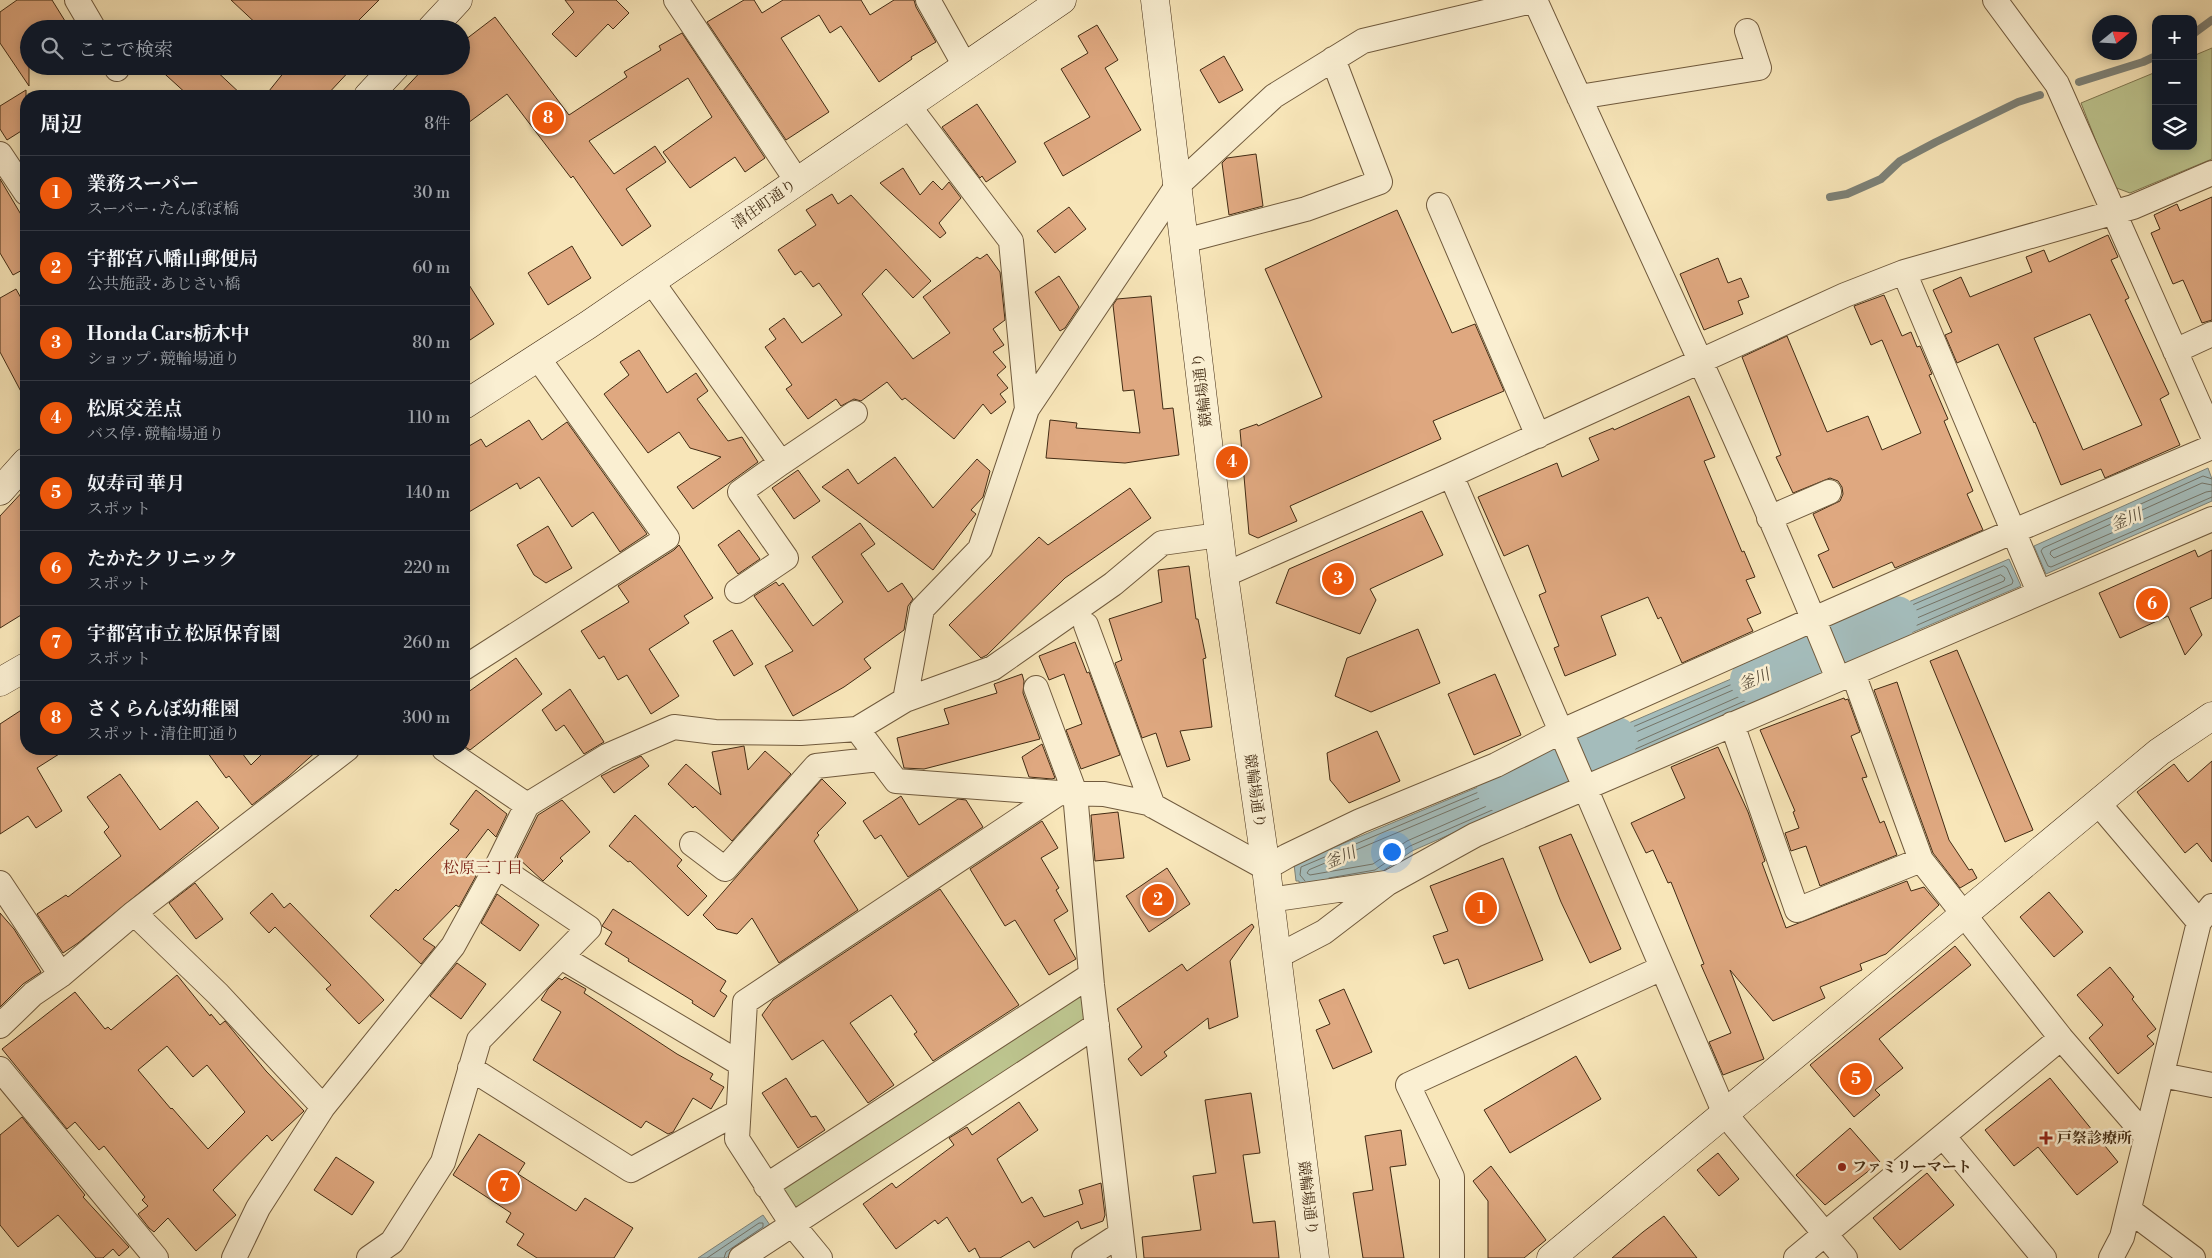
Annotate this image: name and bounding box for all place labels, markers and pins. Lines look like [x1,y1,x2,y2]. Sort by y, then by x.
pin: 8 [532,99,564,137]
pin: 4 [1216,443,1248,481]
pin: 3 [1322,560,1354,598]
pin: 6 [2136,585,2168,623]
pin: 2 [1142,881,1174,919]
pin: 1 [1465,889,1497,927]
pin: 5 [1840,1060,1872,1098]
place label: 戸祭診療所 [2057,1129,2132,1148]
marker: 戸祭診療所 [2039,1131,2053,1145]
place label: ファミリーマート [1852,1158,1972,1177]
marker: ファミリーマート [1836,1161,1848,1173]
pin: 7 [488,1167,520,1205]

